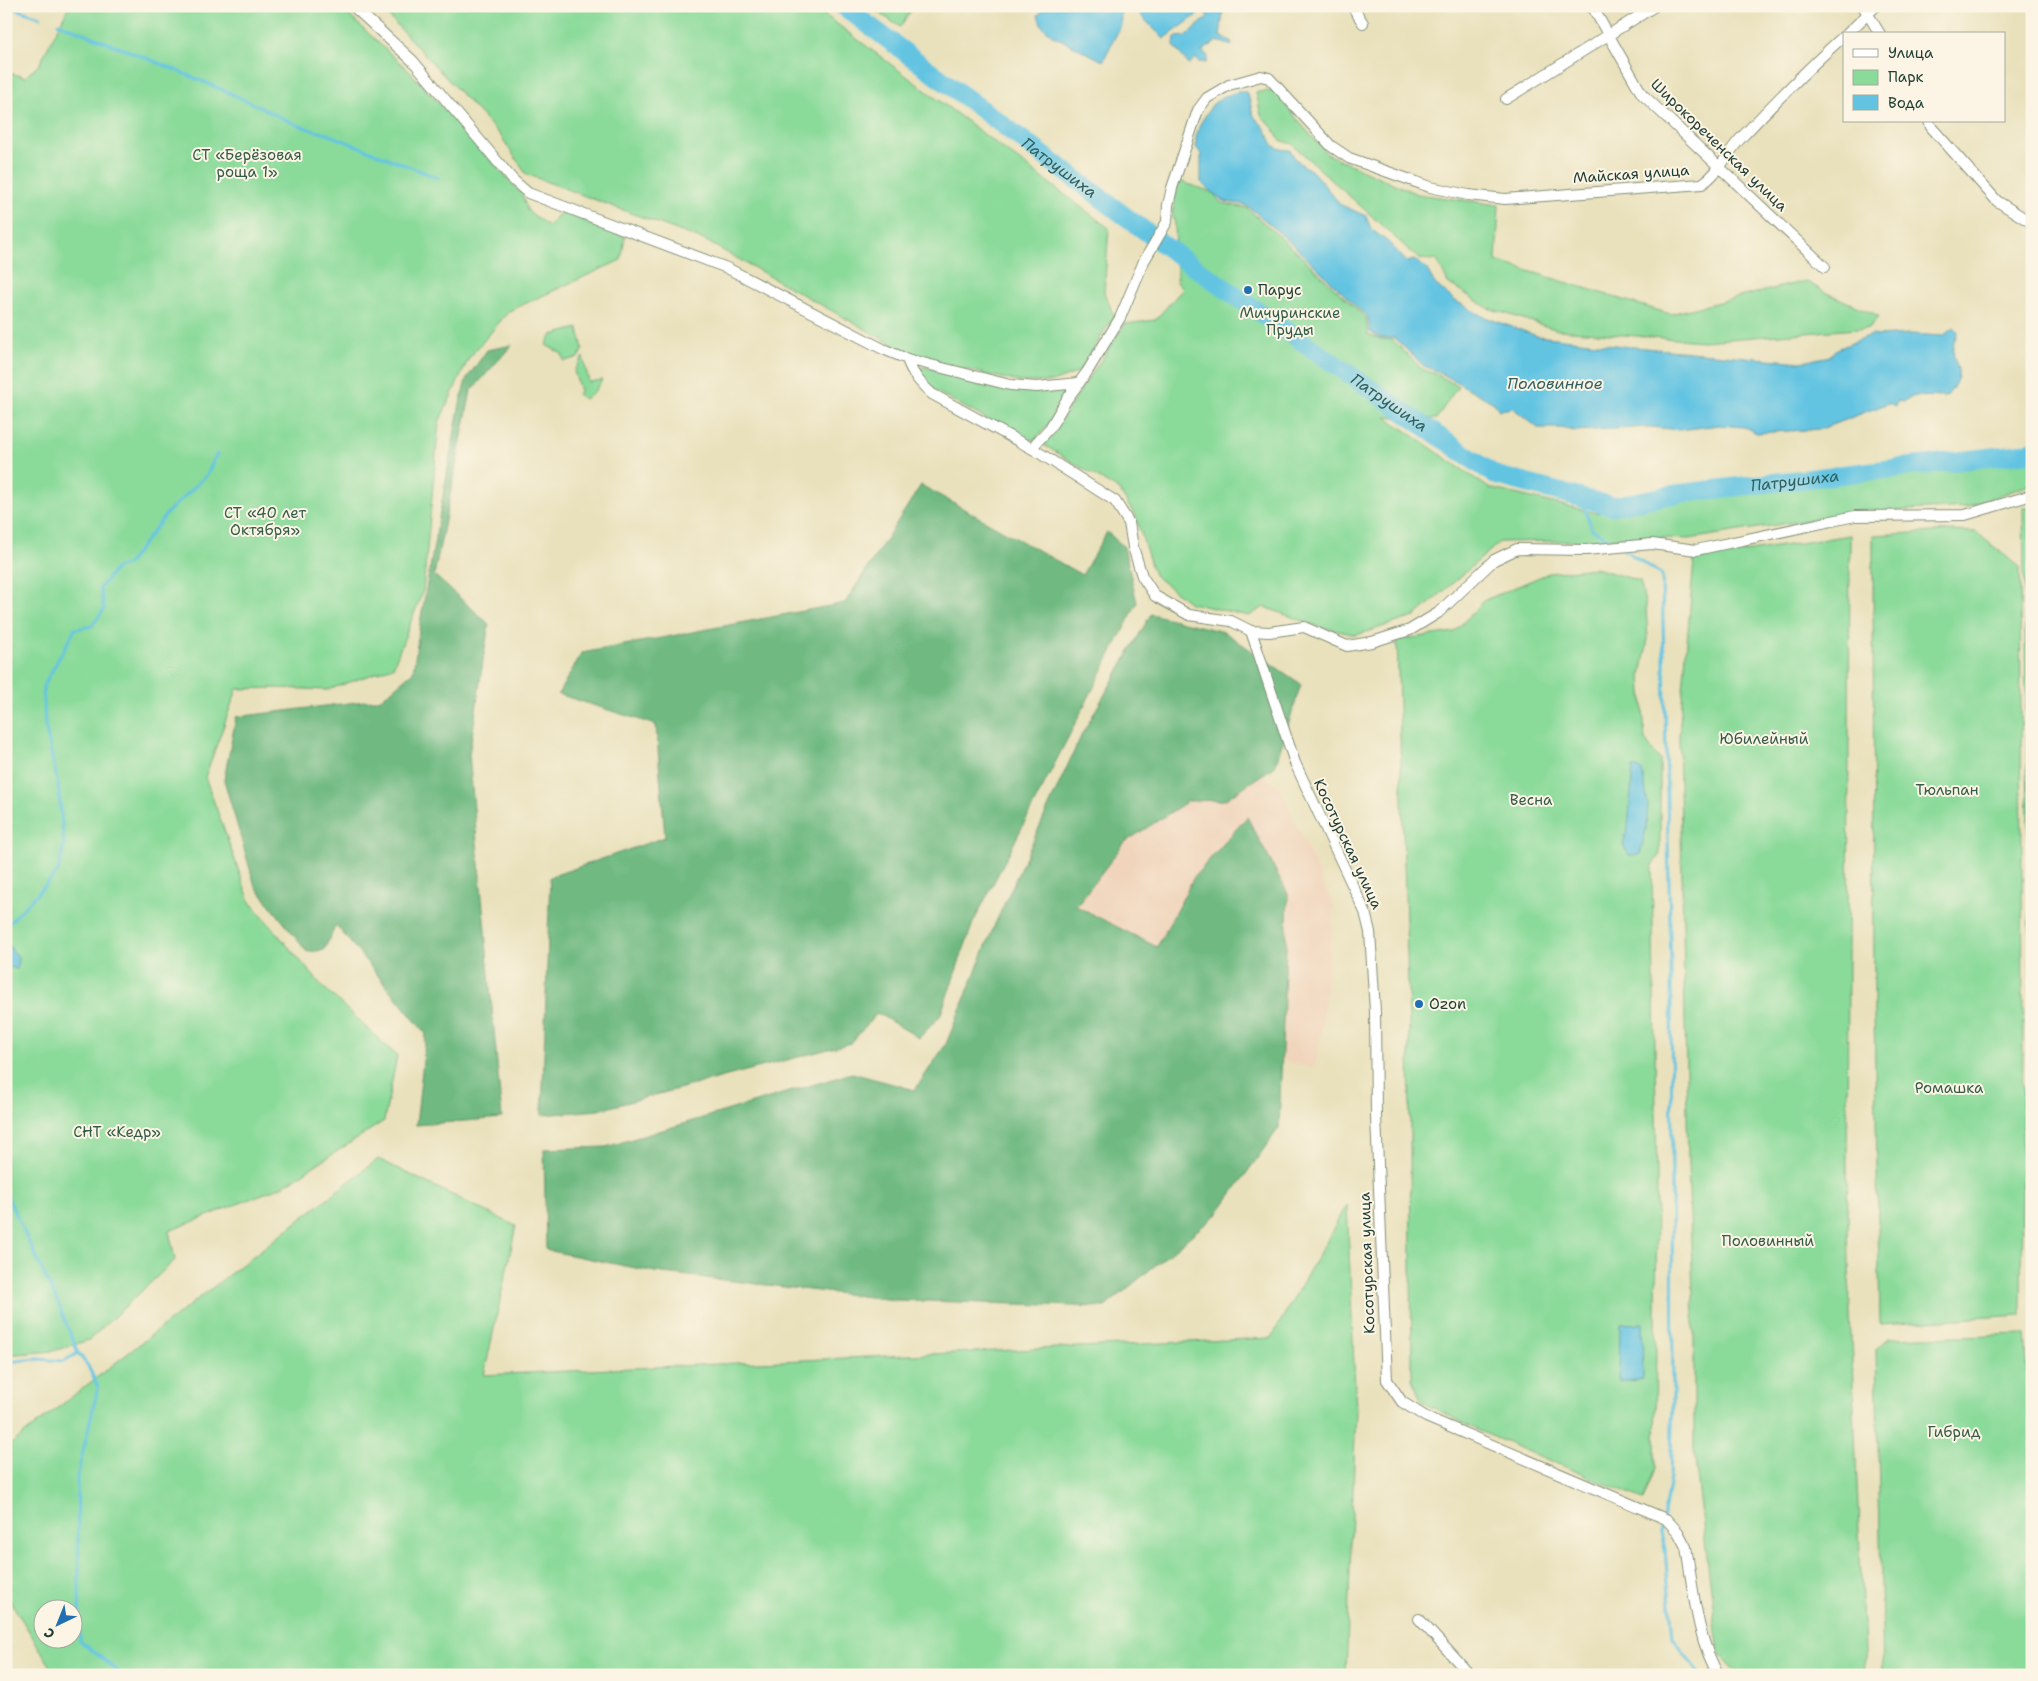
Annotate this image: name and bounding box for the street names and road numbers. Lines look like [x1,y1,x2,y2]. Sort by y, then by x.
street label: Широкореченская улица [1646,74,1792,216]
street label: Майская улица [1572,160,1690,188]
street label: Косотурская улица [1309,776,1387,913]
street label: Косотурская улица [1355,1191,1379,1334]

